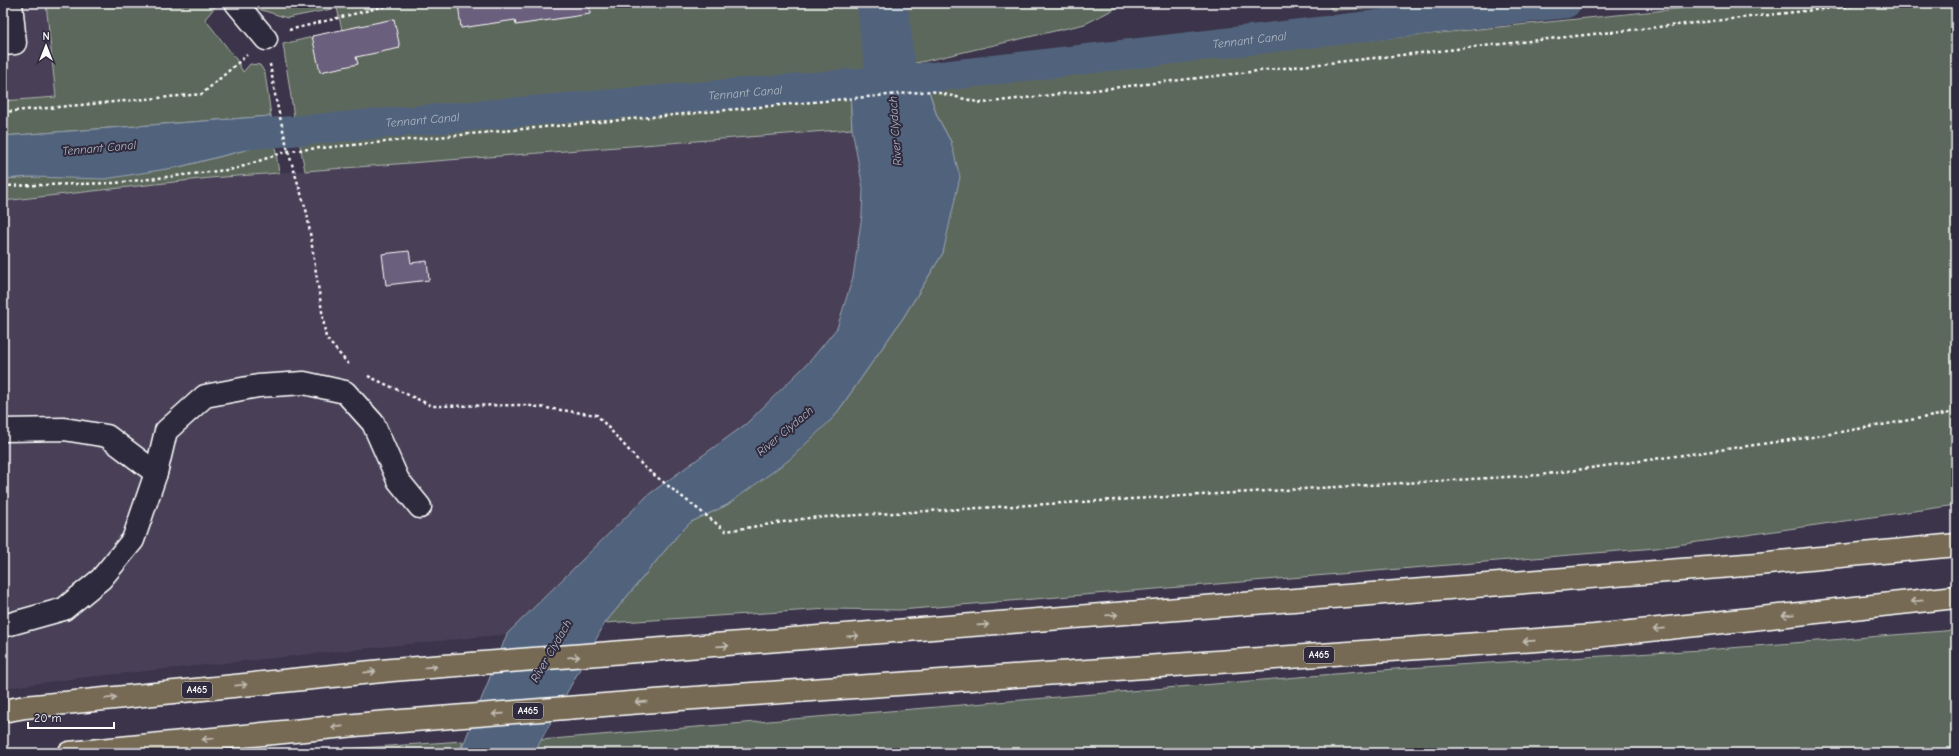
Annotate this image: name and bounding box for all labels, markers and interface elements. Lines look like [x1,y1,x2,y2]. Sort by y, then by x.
north arrow [26,26,66,66]
water label: Tennant Canal [1212,29,1287,51]
text: N [42,30,50,43]
water label: Tennant Canal [708,83,783,103]
water label: River Clydach [886,96,904,166]
water label: Tennant Canal [385,110,460,130]
water label: Tennant Canal [61,138,137,158]
water label: River Clydach [754,403,816,459]
one-way arrow [1911,598,1924,605]
one-way arrow [1105,612,1118,619]
one-way arrow [1782,612,1795,619]
water label: River Clydach [527,617,575,685]
one-way arrow [976,622,989,629]
one-way arrow [1653,626,1666,633]
one-way arrow [846,632,859,639]
one-way arrow [1523,637,1536,644]
one-way arrow [717,642,730,649]
road number: A465 [1304,647,1334,663]
one-way arrow [567,653,580,660]
one-way arrow [424,664,437,671]
one-way arrow [363,669,376,676]
road number: A465 [182,682,212,698]
one-way arrow [234,682,247,689]
one-way arrow [104,695,117,702]
one-way arrow [635,699,648,706]
road number: A465 [513,703,543,719]
scale bar [28,704,114,730]
one-way arrow [492,710,505,717]
text: 20 m [34,711,62,725]
one-way arrow [331,723,344,731]
one-way arrow [202,736,215,743]

